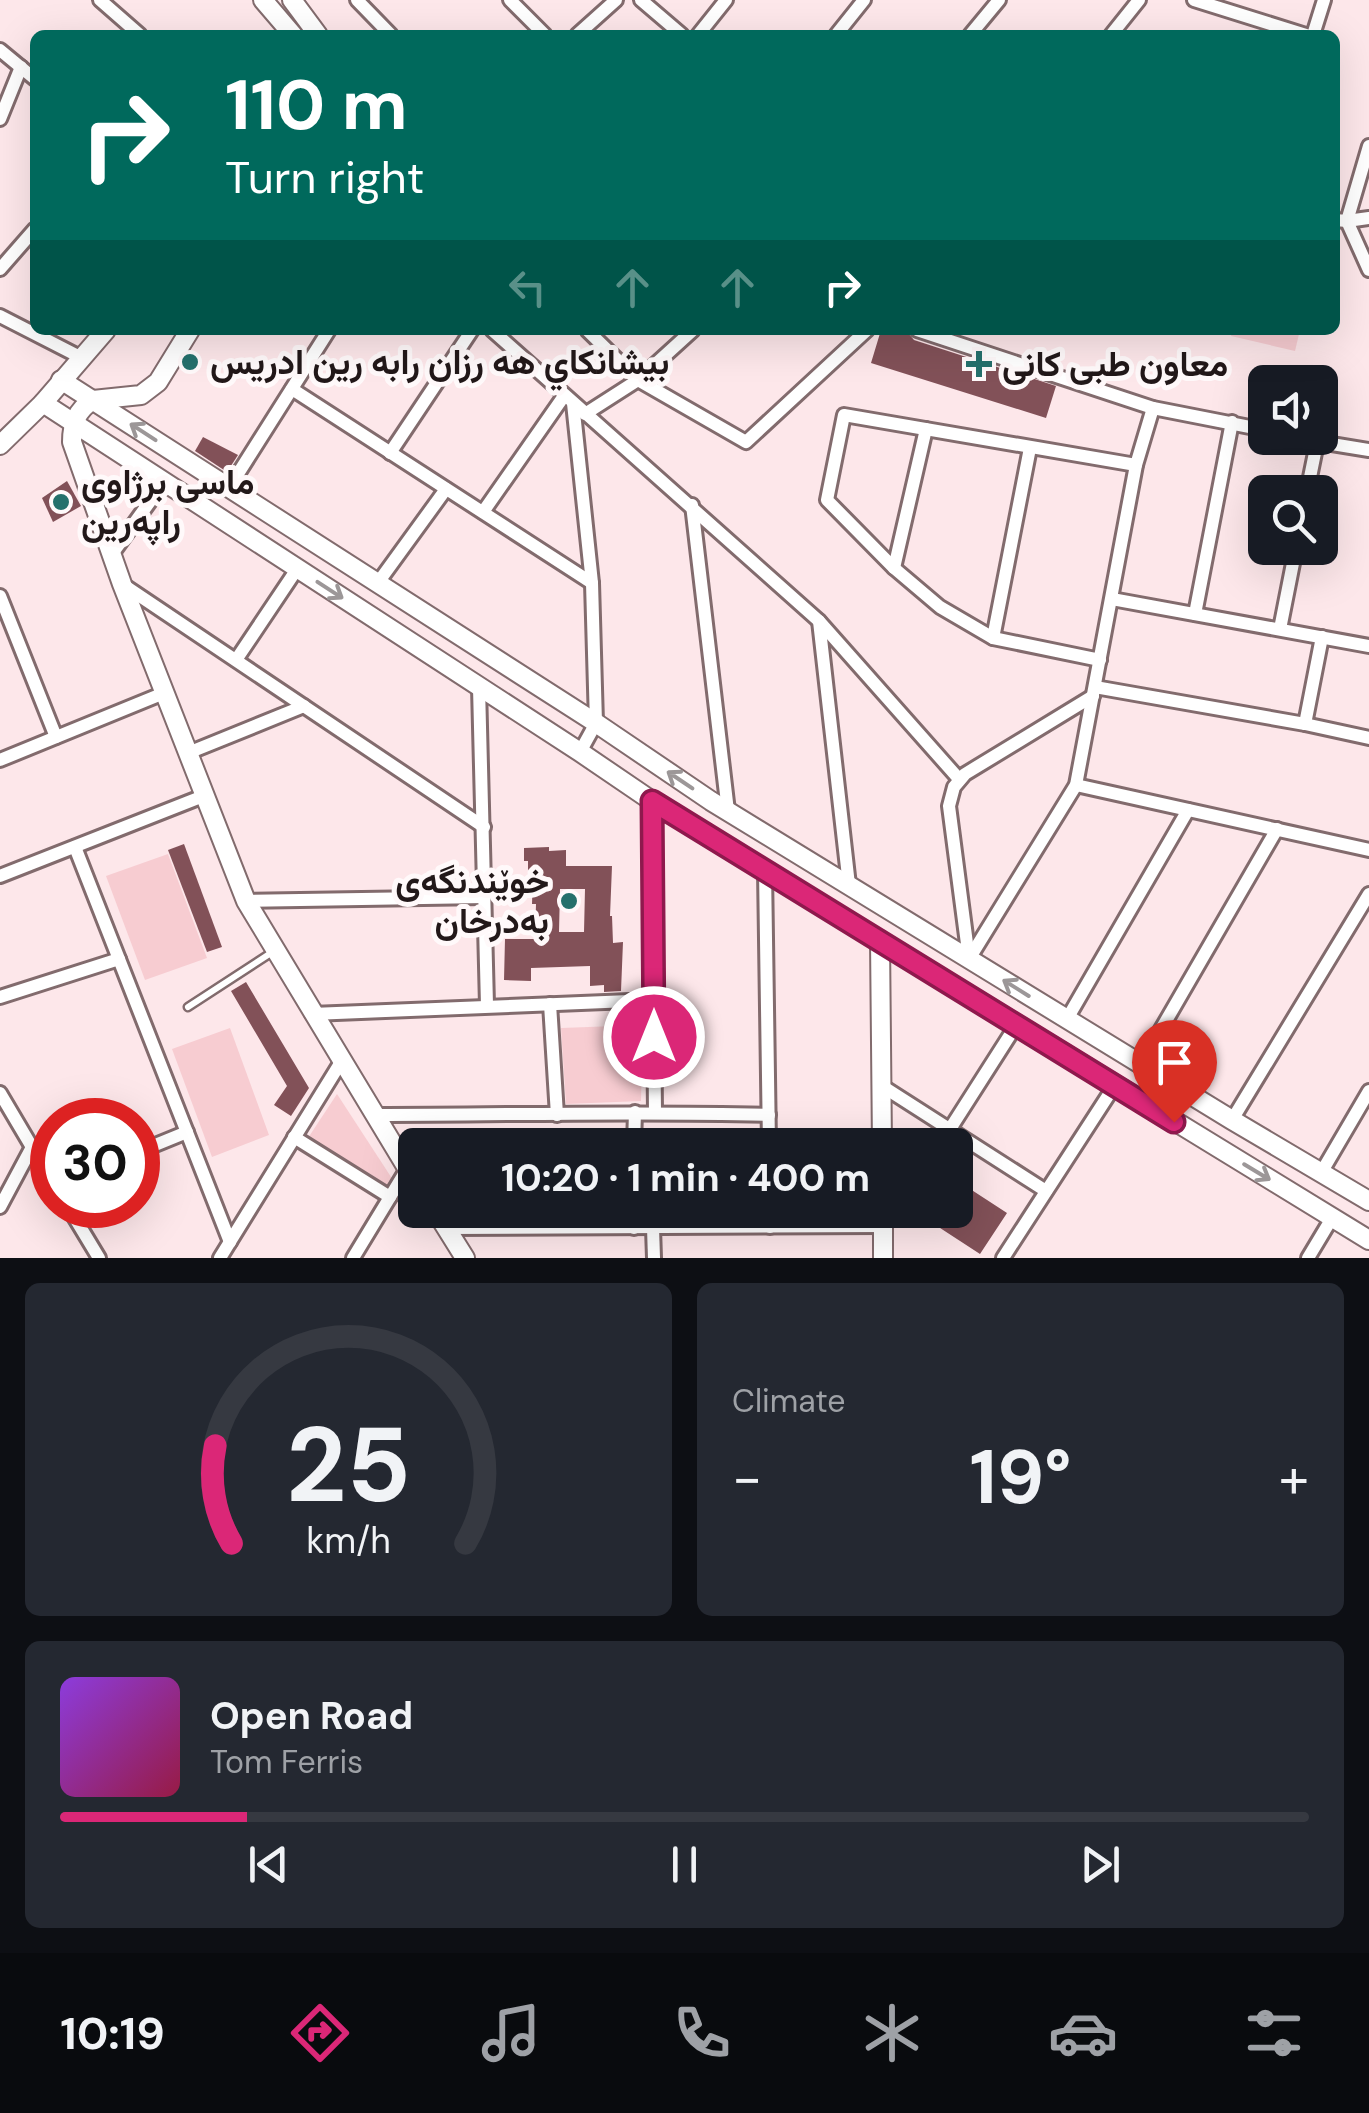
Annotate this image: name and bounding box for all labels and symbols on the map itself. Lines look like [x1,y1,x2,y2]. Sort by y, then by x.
place label: بيشانكاي هه رزان رابه رين ادريس [210,339,669,391]
place label: معاون طبی کانی [1002,341,1228,387]
marker: بيشانكاي هه رزان رابه رين ادريس [179,351,201,373]
marker: معاون طبی کانی [966,351,992,377]
one-way arrow [129,422,158,443]
place label: ماسی برژاوی راپەرین [81,459,255,546]
marker: ماسی برژاوی راپەرین [50,491,72,513]
one-way arrow [315,580,344,601]
one-way arrow [667,770,695,791]
place label: خوێندنگەی بەدرخان [395,858,549,944]
marker: خوێندنگەی بەدرخان [558,890,580,912]
one-way arrow [1002,978,1031,998]
position arrow [602,985,706,1089]
pin [1132,1020,1217,1123]
speed limit sign: 30 [30,1098,160,1228]
one-way arrow [1243,1162,1271,1183]

